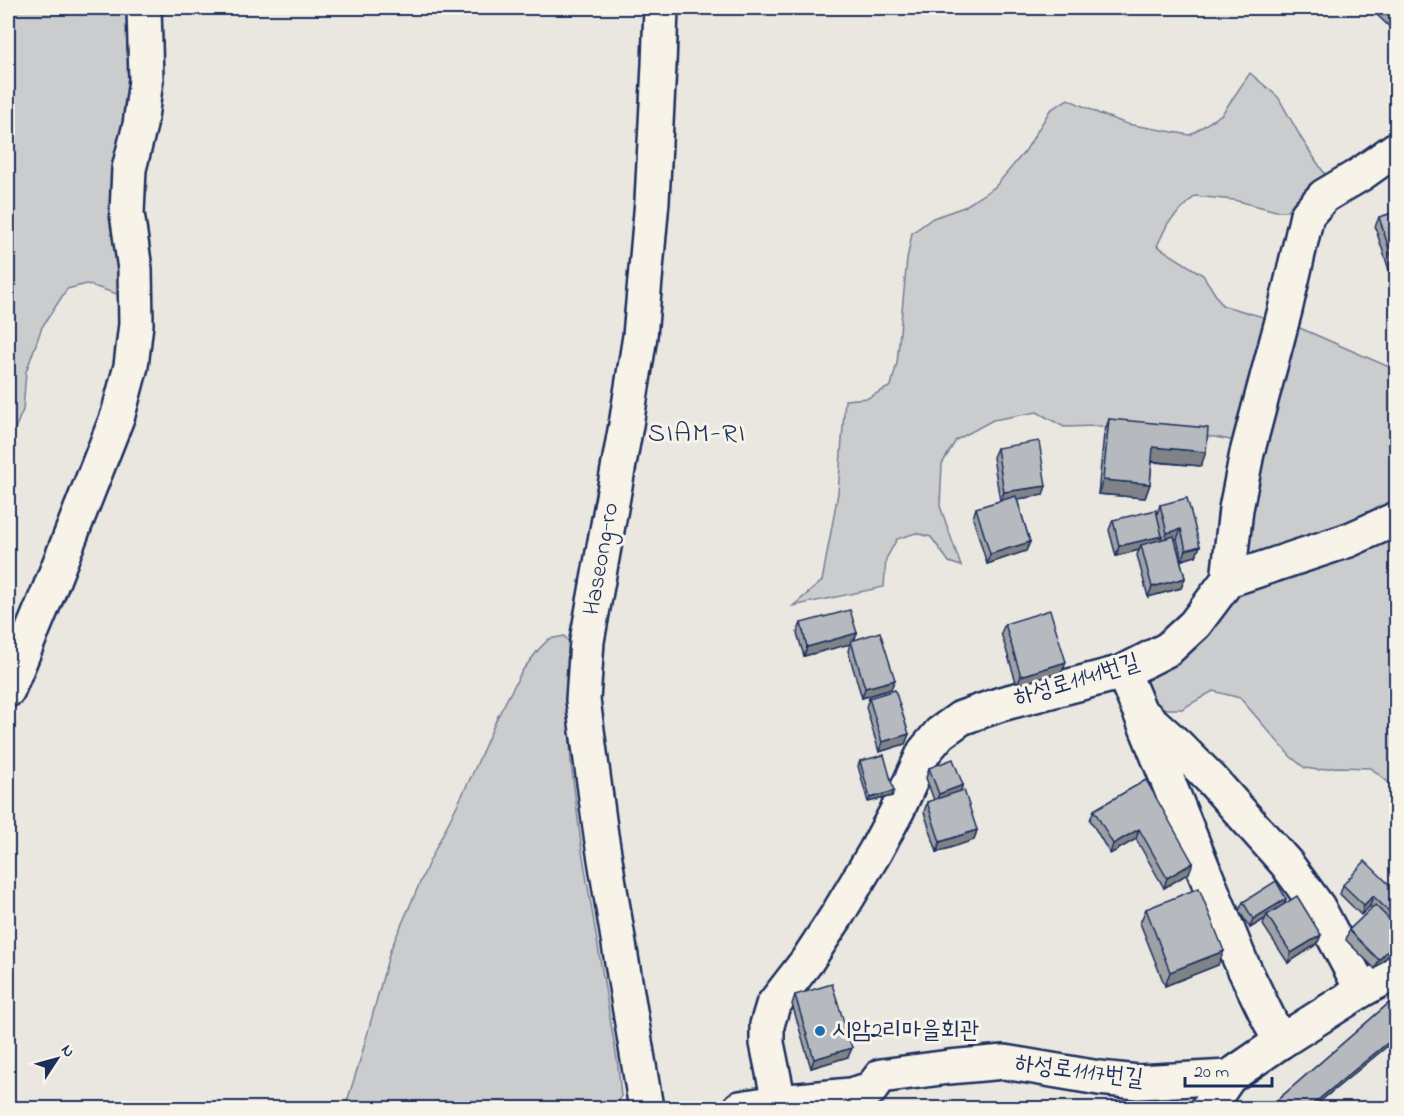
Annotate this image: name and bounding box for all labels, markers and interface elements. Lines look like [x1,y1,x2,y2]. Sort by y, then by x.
district label: SIAM-RI [648,415,746,454]
street label: Haseong-ro [575,500,629,618]
street label: 하성로1141번길 [1010,645,1144,717]
place label: 시암2리마을회관 [832,1014,979,1049]
marker: 시암2리마을회관 [813,1024,827,1038]
north arrow [27,1029,87,1089]
text: N [55,1040,81,1063]
street label: 하성로1117번길 [1013,1047,1145,1097]
scale bar [1185,1050,1272,1088]
text: 20 m [1194,1060,1229,1086]

